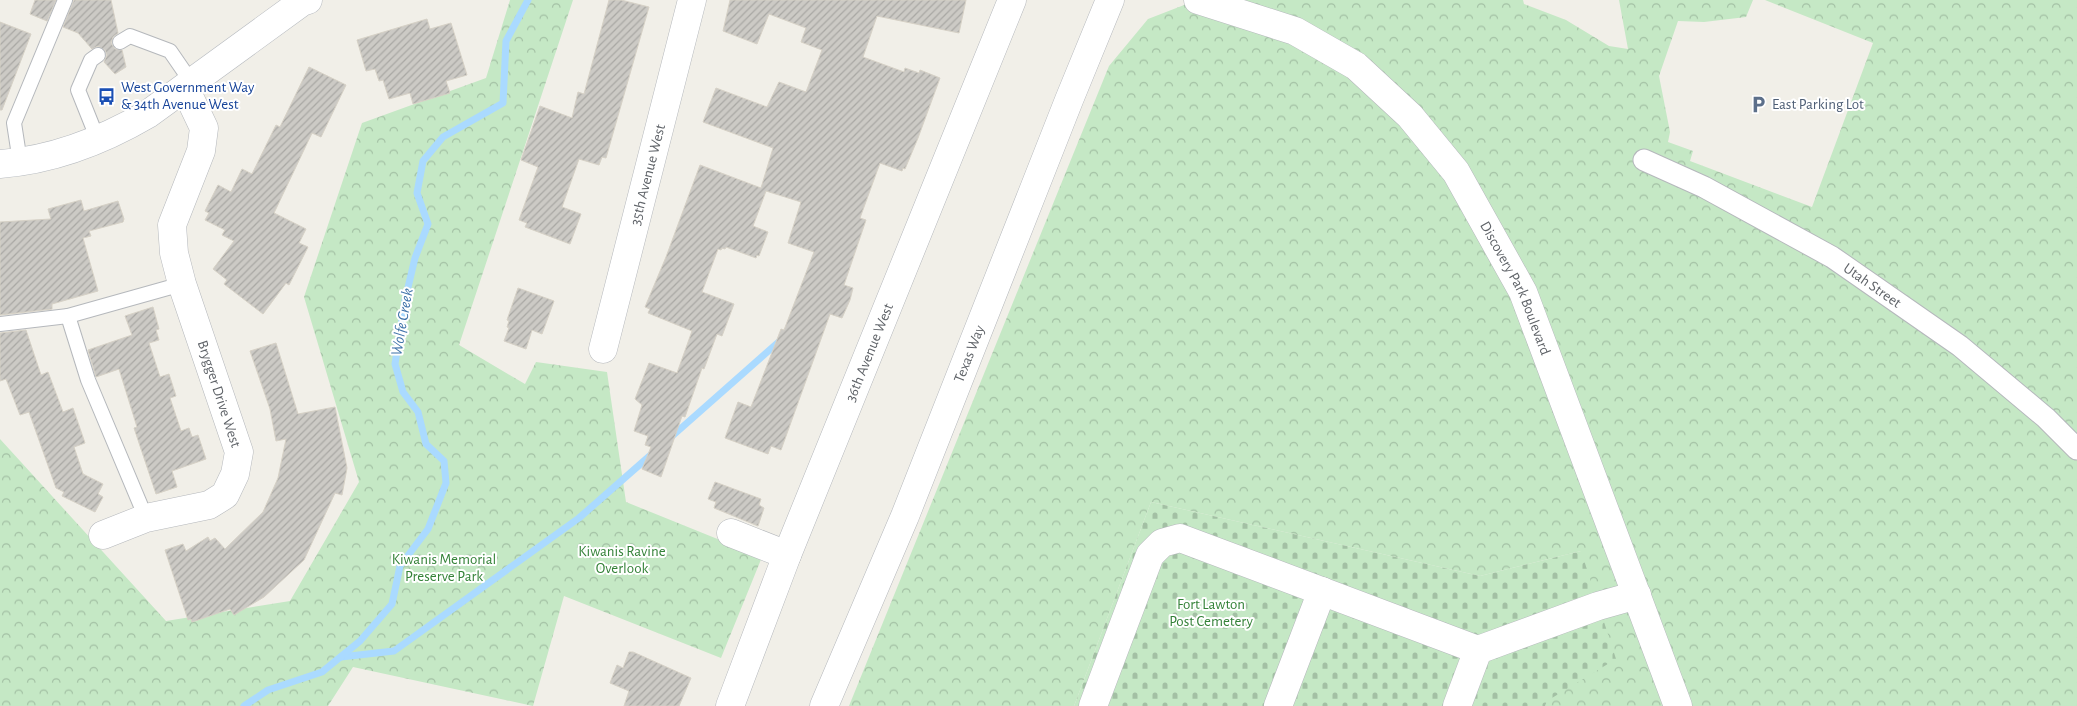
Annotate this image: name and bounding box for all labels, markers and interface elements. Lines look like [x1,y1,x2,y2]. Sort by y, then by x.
place label: West Government Way & 34th Avenue West [121,80,255,112]
bus stop icon: West Government Way & 34th Avenue West [97,86,117,106]
parking icon: East Parking Lot [1748,94,1768,114]
place label: East Parking Lot [1772,97,1864,112]
street label: 35th Avenue West [627,122,668,227]
street label: Discovery Park Boulevard [1478,219,1553,357]
street label: Utah Street [1841,260,1904,310]
water label: Wolfe Creek [388,287,416,357]
street label: 36th Avenue West [843,301,896,404]
street label: Texas Way [951,322,987,384]
street label: Brygger Drive West [195,339,243,450]
park label: Kiwanis Ravine Overlook [578,544,666,576]
park label: Kiwanis Memorial Preserve Park [392,552,496,584]
park label: Fort Lawton Post Cemetery [1169,597,1253,629]

